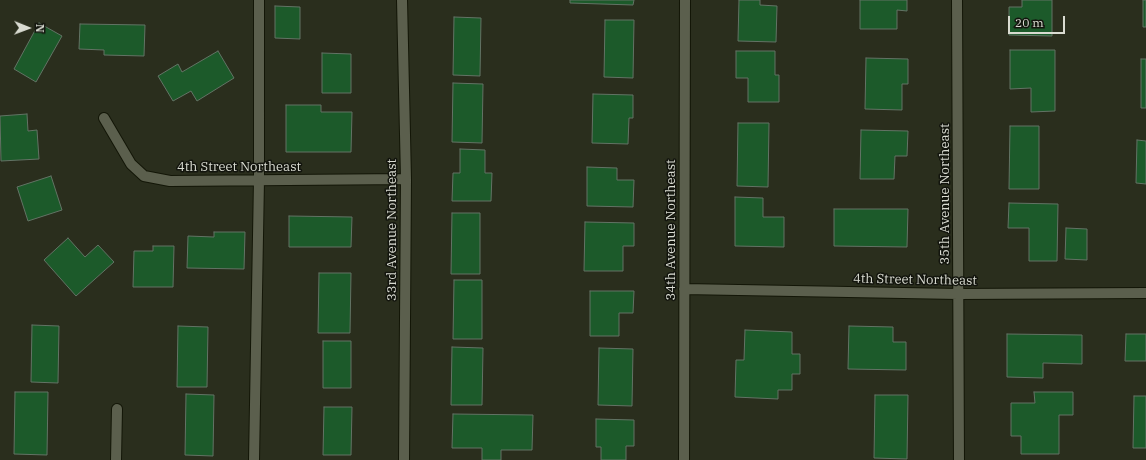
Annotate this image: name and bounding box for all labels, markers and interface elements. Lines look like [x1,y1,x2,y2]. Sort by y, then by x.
north arrow [8,8,48,48]
scale bar [1010,8,1067,34]
text: 20 m [1015,15,1044,30]
text: N [33,24,47,33]
street label: 35th Avenue Northeast [937,123,953,265]
street label: 4th Street Northeast [177,159,301,175]
street label: 33rd Avenue Northeast [384,159,400,301]
street label: 34th Avenue Northeast [663,159,679,301]
street label: 4th Street Northeast [853,271,977,289]

